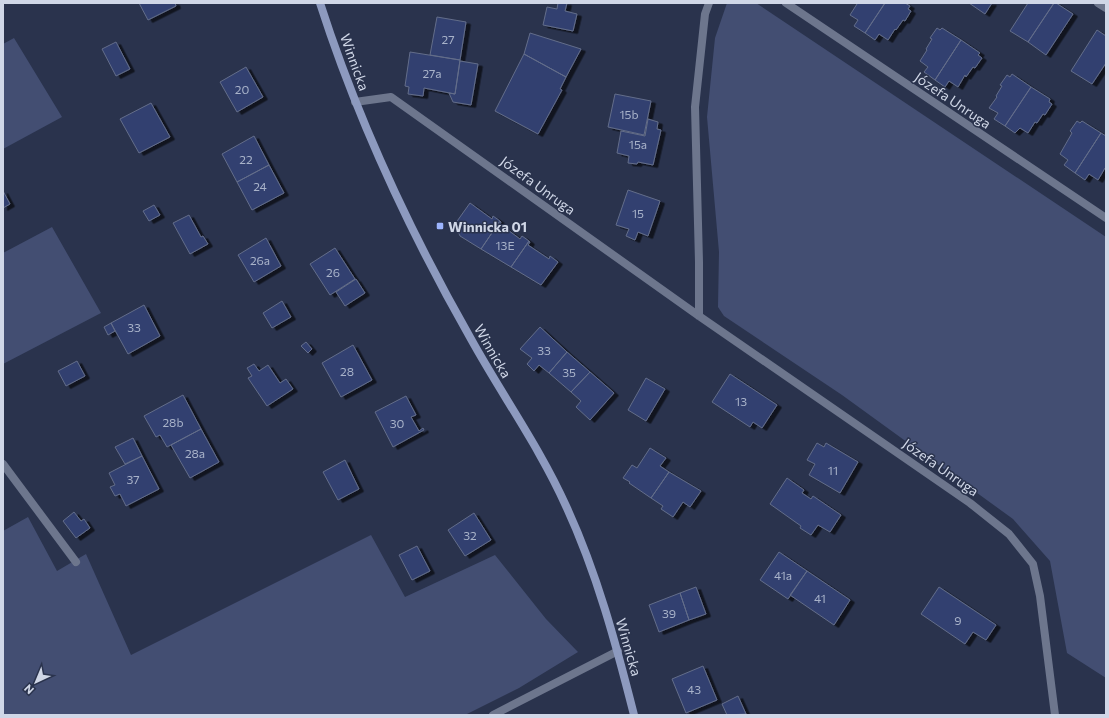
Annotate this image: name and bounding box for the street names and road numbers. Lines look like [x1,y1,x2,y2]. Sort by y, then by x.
street label: Winnicka [337,31,373,93]
street label: Józefa Unruga [912,68,994,132]
street label: Józefa Unruga [497,152,579,218]
street label: Winnicka [471,321,515,381]
street label: Józefa Unruga [900,435,982,499]
street label: Winnicka [613,616,645,678]

